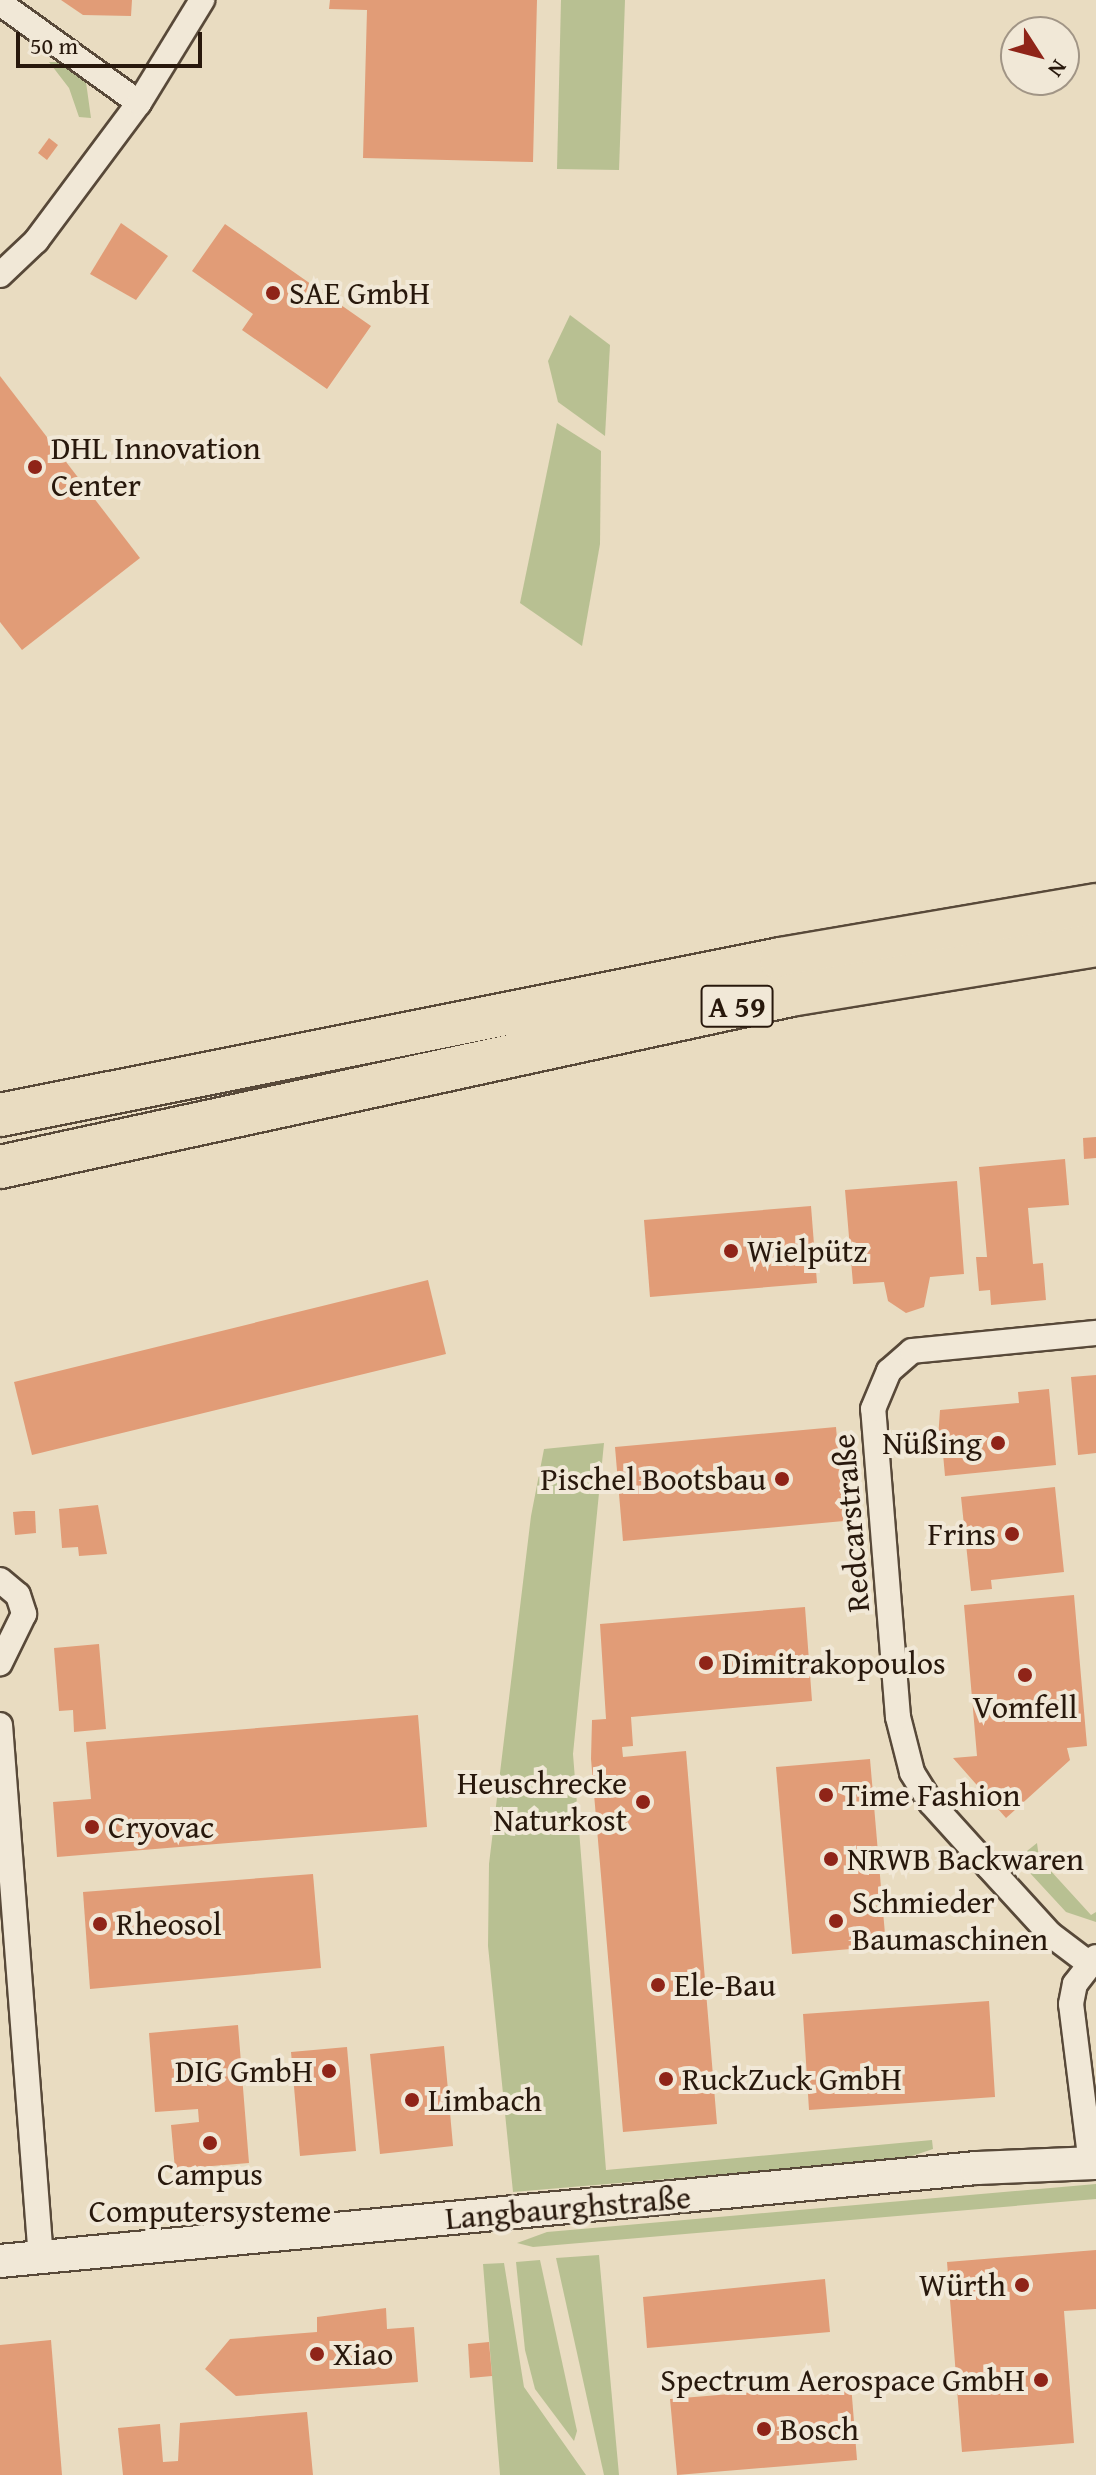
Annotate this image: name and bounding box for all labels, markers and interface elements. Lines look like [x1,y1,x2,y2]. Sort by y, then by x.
scale bar [20,16,206,66]
north arrow [1000,16,1080,96]
text: 50 m [30,28,78,63]
text: N [1041,54,1075,84]
place label: SAE GmbH [289,274,430,312]
marker: SAE GmbH [264,284,282,302]
place label: DHL Innovation Center [51,430,261,505]
marker: DHL Innovation Center [26,458,44,476]
road number: A 59 [699,980,775,1032]
place label: Wielpütz [747,1232,867,1270]
marker: Wielpütz [722,1242,740,1260]
place label: Nüßing [882,1424,982,1462]
street label: Redcarstraße [824,1432,878,1614]
marker: Nüßing [989,1434,1007,1452]
place label: Pischel Bootsbau [541,1460,766,1498]
marker: Pischel Bootsbau [773,1470,791,1488]
place label: Frins [928,1515,996,1553]
marker: Frins [1003,1525,1021,1543]
place label: Dimitrakopoulos [722,1644,946,1682]
marker: Dimitrakopoulos [697,1654,715,1672]
marker: Vomfell [1016,1666,1034,1684]
place label: Vomfell [973,1688,1077,1726]
place label: Heuschrecke Naturkost [457,1765,627,1840]
place label: Time Fashion [842,1776,1021,1814]
marker: Time Fashion [817,1786,835,1804]
marker: Heuschrecke Naturkost [634,1793,652,1811]
place label: Cryovac [108,1808,214,1846]
marker: Cryovac [83,1818,101,1836]
place label: NRWB Backwaren [847,1840,1084,1878]
marker: NRWB Backwaren [822,1850,840,1868]
place label: Schmieder Baumaschinen [852,1884,1048,1959]
place label: Rheosol [116,1905,222,1943]
marker: Schmieder Baumaschinen [827,1912,845,1930]
marker: Rheosol [91,1915,109,1933]
place label: Ele-Bau [674,1966,776,2004]
marker: Ele-Bau [649,1976,667,1994]
place label: DIG GmbH [175,2052,313,2090]
place label: RuckZuck GmbH [682,2060,902,2098]
marker: DIG GmbH [320,2062,338,2080]
marker: RuckZuck GmbH [657,2070,675,2088]
place label: Limbach [428,2081,542,2119]
marker: Limbach [403,2091,421,2109]
marker: Campus Computersysteme [201,2134,219,2152]
place label: Campus Computersysteme [89,2156,331,2231]
street label: Langbaurghstraße [444,2178,692,2238]
place label: Würth [919,2266,1006,2304]
marker: Würth [1013,2276,1031,2294]
place label: Xiao [333,2335,393,2373]
marker: Xiao [308,2345,326,2363]
place label: Spectrum Aerospace GmbH [660,2361,1025,2399]
marker: Spectrum Aerospace GmbH [1032,2371,1050,2389]
place label: Bosch [780,2410,859,2448]
marker: Bosch [755,2420,773,2438]

